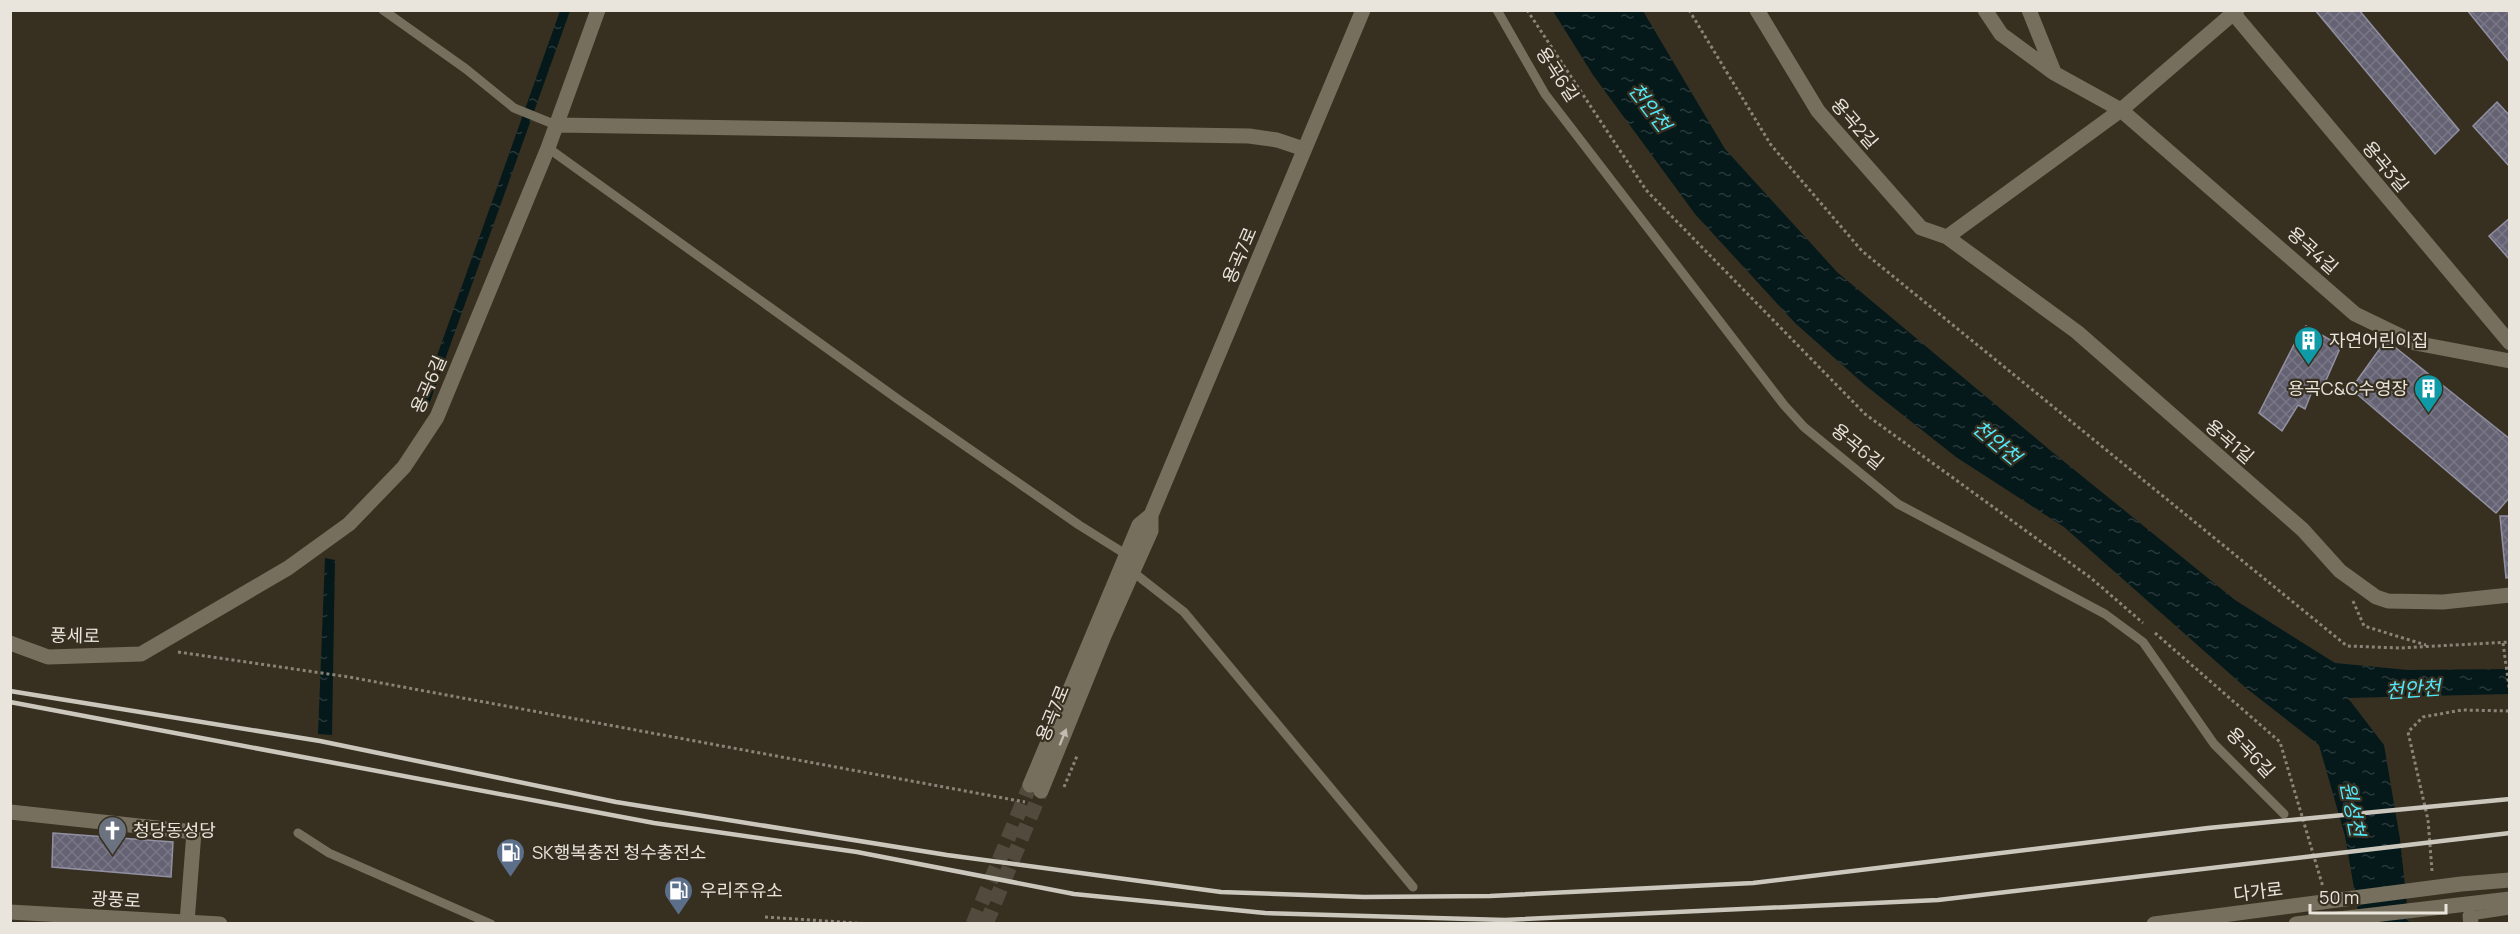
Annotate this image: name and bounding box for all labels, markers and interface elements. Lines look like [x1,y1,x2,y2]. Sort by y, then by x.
street label: 용곡6길 [1531,42,1585,106]
water label: 천안천 [1623,77,1679,139]
street label: 용곡2길 [1826,93,1884,153]
street label: 용곡3길 [2358,135,2414,197]
street label: 용곡4길 [2283,221,2343,279]
street label: 용곡7로 [1216,223,1262,287]
building icon: 자연어린이집 [2292,324,2324,366]
place label: 자연어린이집 [2329,328,2428,352]
street label: 용곡6길 [405,351,451,417]
building icon: 용곡C&C수영장 [2413,372,2445,414]
place label: 용곡C&C수영장 [2288,376,2408,400]
street label: 용곡1길 [2201,413,2259,469]
water label: 천안천 [1967,414,2029,472]
street label: 용곡6길 [1827,418,1889,474]
street label: 풍세로 [50,623,100,647]
water label: 천안천 [2385,673,2444,704]
street label: 용곡7로 [1030,681,1074,745]
street label: 용곡6길 [2221,722,2281,782]
one-way arrow [1059,728,1068,746]
water label: 원성천 [2334,779,2372,841]
church icon: 청당동성당 [96,814,128,856]
place label: 청당동성당 [133,818,216,842]
fuel station icon: SK행복충전 청수충전소 [495,836,527,878]
place label: SK행복충전 청수충전소 [532,840,706,864]
fuel station icon: 우리주유소 [663,874,695,916]
street label: 다가로 [2232,876,2284,906]
scale bar [2310,877,2446,915]
place label: 우리주유소 [700,878,783,902]
text: 50 m [2319,885,2359,909]
street label: 광풍로 [91,886,141,912]

